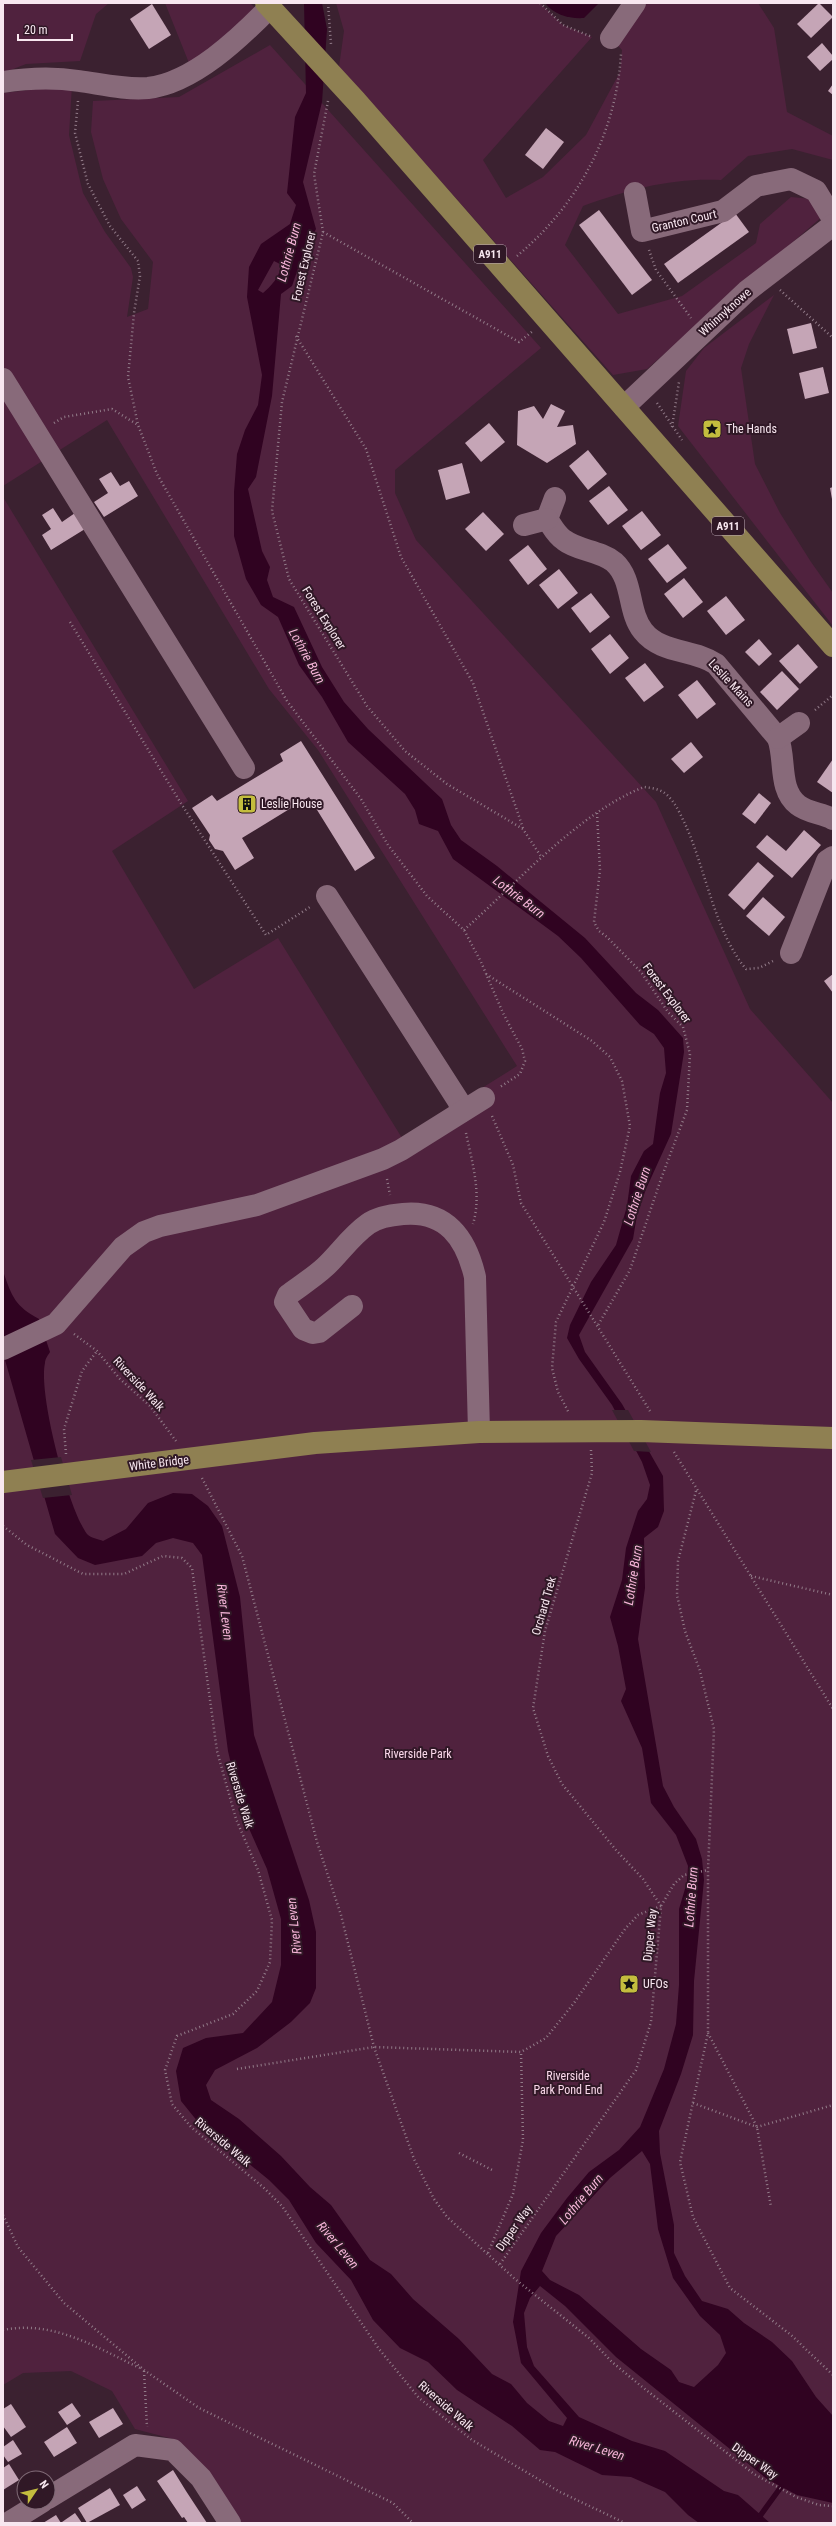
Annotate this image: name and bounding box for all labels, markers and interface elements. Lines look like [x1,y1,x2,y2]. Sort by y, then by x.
scale bar [18,16,72,42]
text: 20 m [24,23,48,37]
street label: Granton Court [650,207,718,235]
water label: Lothrie Burn [274,221,304,283]
street label: Forest Explorer [289,229,319,302]
road number: A911 [474,245,506,263]
street label: Whinnyknowe [696,285,754,339]
place icon: The Hands [701,418,723,440]
place label: The Hands [726,422,777,436]
road number: A911 [712,517,744,535]
street label: Forest Explorer [299,584,349,652]
water label: Lothrie Burn [286,626,328,686]
street label: Leslie Mains [706,656,756,710]
building icon: Leslie House [236,793,258,815]
place label: Leslie House [261,797,322,811]
water label: Lothrie Burn [490,873,548,921]
street label: Forest Explorer [640,960,694,1026]
water label: Lothrie Burn [620,1165,654,1227]
street label: Riverside Walk [110,1354,168,1414]
street label: White Bridge [128,1452,190,1474]
water label: Lothrie Burn [621,1544,645,1606]
street label: Orchard Trek [529,1575,559,1637]
water label: River Leven [214,1583,236,1641]
park label: Riverside Park [384,1747,452,1761]
street label: Riverside Walk [223,1760,257,1831]
water label: Lothrie Burn [681,1866,701,1928]
water label: River Leven [284,1897,304,1955]
street label: Dipper Way [640,1908,660,1962]
place icon: UFOs [618,1973,640,1995]
place label: UFOs [643,1977,668,1991]
park label: Riverside Park Pond End [534,2069,603,2097]
street label: Riverside Walk [192,2114,254,2170]
water label: Lothrie Burn [556,2171,606,2227]
street label: Dipper Way [493,2202,535,2254]
water label: River Leven [314,2218,362,2272]
street label: Riverside Walk [415,2378,477,2434]
water label: River Leven [568,2433,626,2463]
street label: Dipper Way [729,2440,781,2482]
north arrow [16,2470,56,2510]
text: N [37,2478,51,2491]

